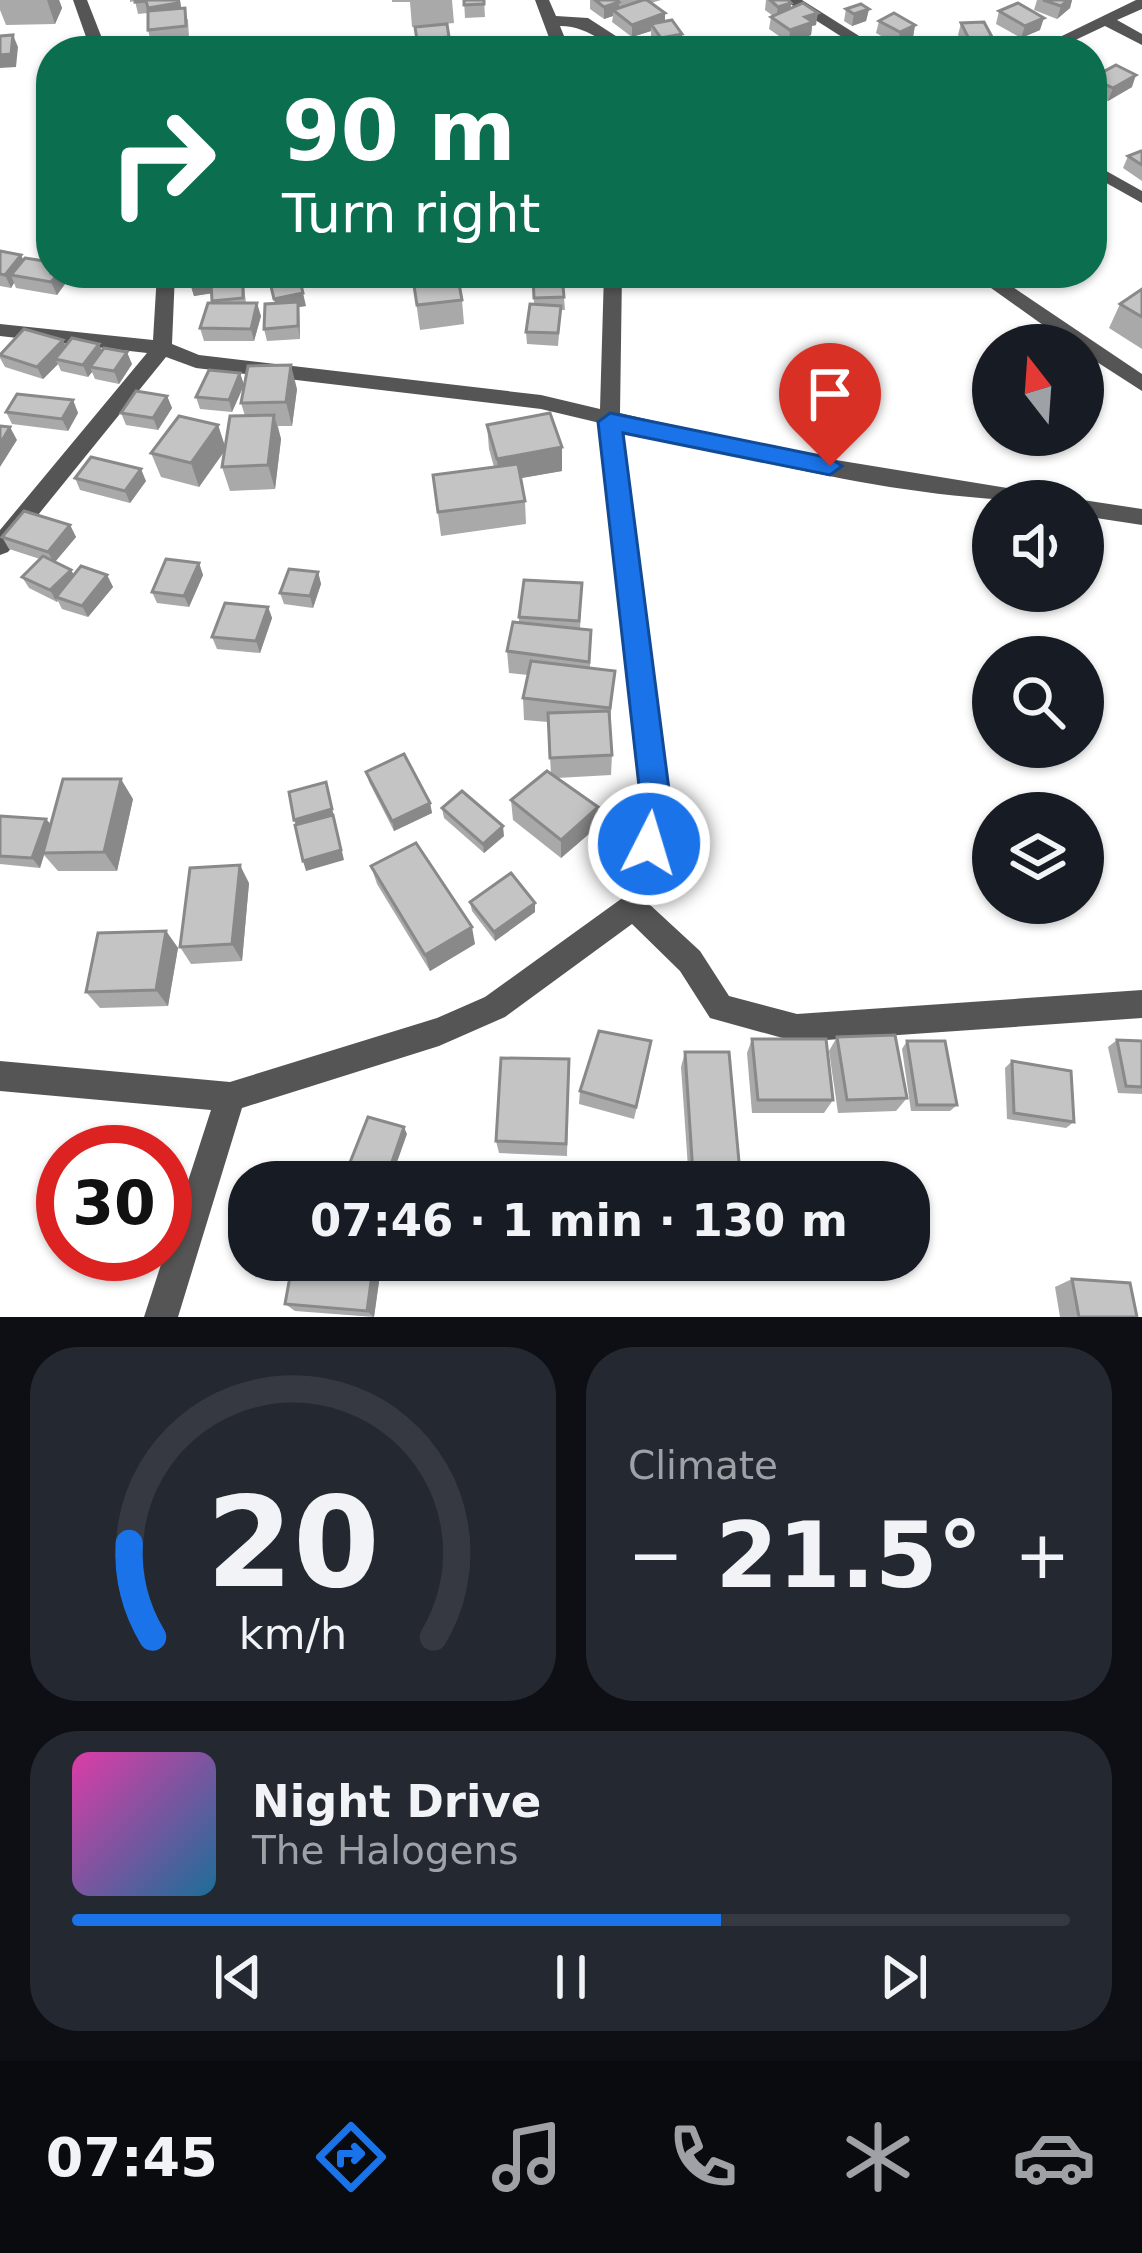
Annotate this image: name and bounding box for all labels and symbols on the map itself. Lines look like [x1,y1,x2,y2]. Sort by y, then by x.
north arrow [972,324,1104,456]
pin [779,343,881,466]
position arrow [586,781,712,907]
speed limit sign: 30 [36,1125,192,1281]

